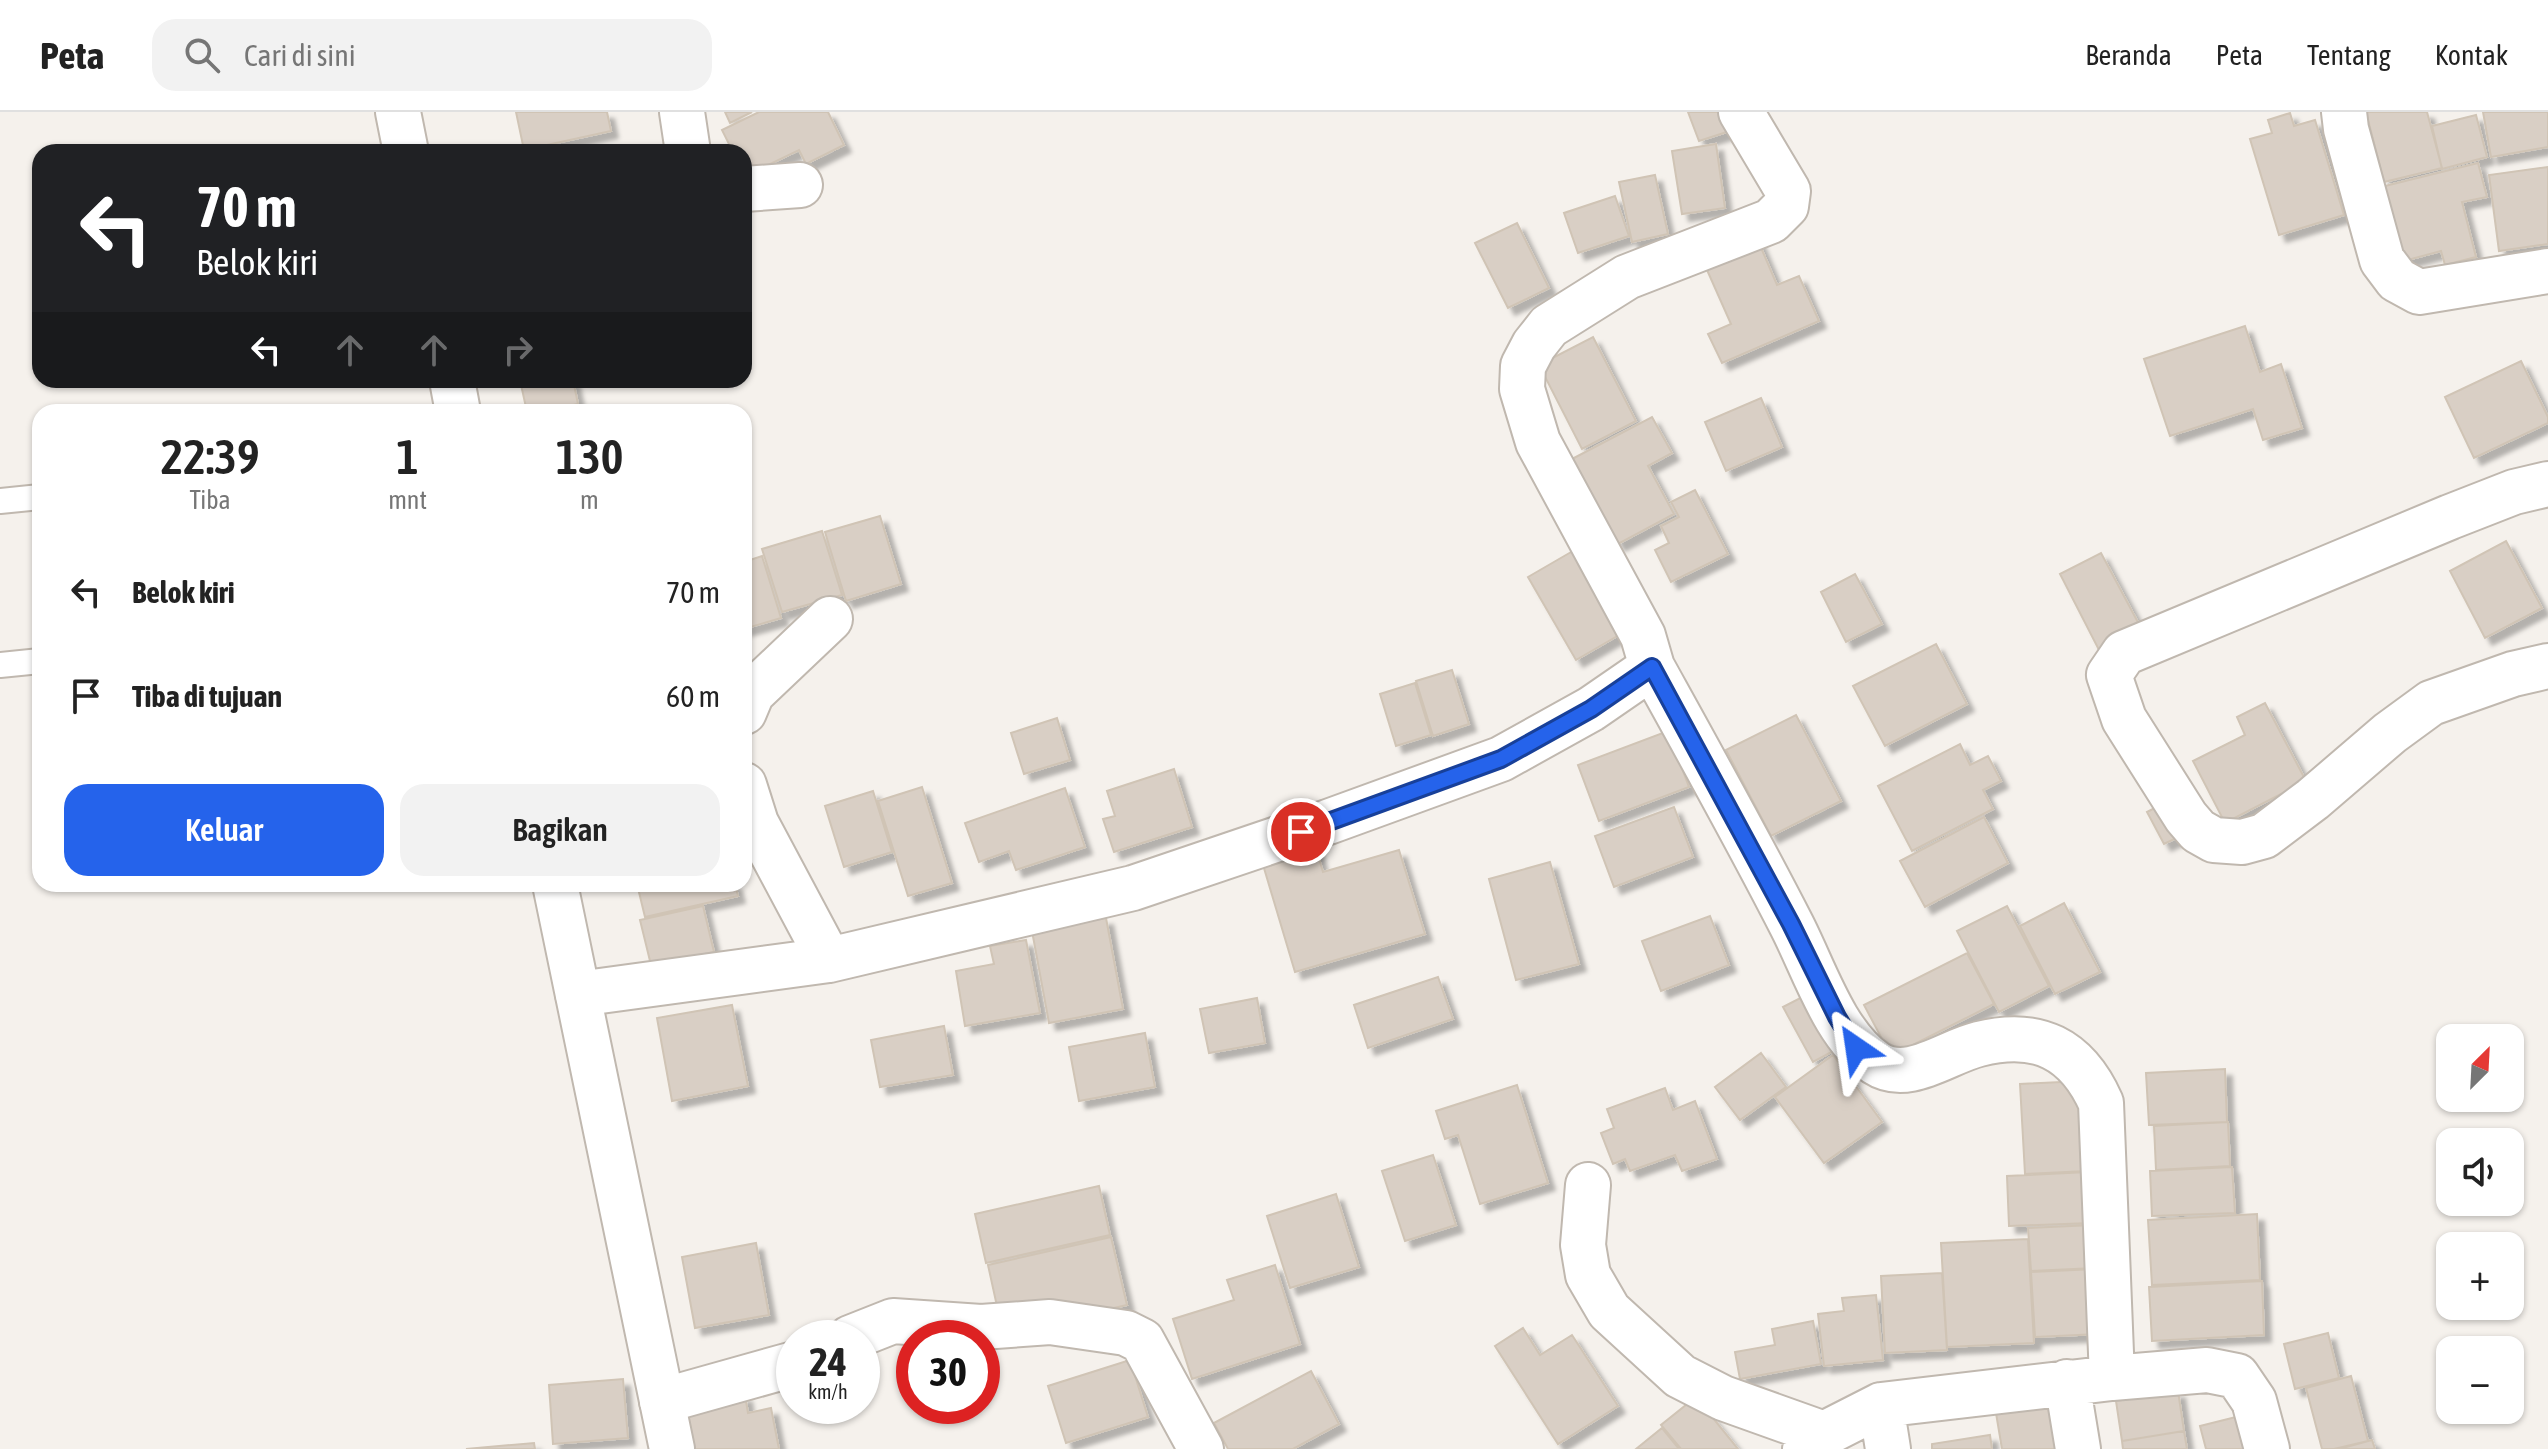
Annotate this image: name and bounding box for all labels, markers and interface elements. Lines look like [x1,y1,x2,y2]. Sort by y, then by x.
search box [152,19,712,91]
icon: search [180,33,224,77]
text: Peta [40,34,104,77]
text: Cari di sini [244,38,356,72]
text: Beranda [2085,39,2172,71]
text: Peta [2216,39,2263,71]
text: Tentang [2307,39,2391,71]
text: Kontak [2435,39,2508,71]
text: 70 m [196,175,297,239]
icon: left [64,176,168,280]
text: Belok kiri [196,241,318,283]
icon: left [244,328,288,372]
icon: ahead [328,328,372,372]
icon: ahead [412,328,456,372]
icon: right [496,328,540,372]
text: 22:39 [161,429,259,484]
text: 1 [396,429,419,484]
text: 130 [556,429,623,484]
text: Tiba [189,485,231,515]
text: mnt [388,485,427,515]
text: m [580,485,599,515]
icon: left [64,570,108,614]
text: Belok kiri [132,575,235,609]
text: 70 m [666,575,720,609]
icon: arrive [64,674,108,718]
text: Tiba di tujuan [132,679,282,713]
text: 60 m [666,679,720,713]
button: Keluar [64,784,384,876]
button: Bagikan [400,784,720,876]
pin [1267,798,1335,866]
icon: arrive [1279,810,1323,854]
position arrow [1814,1006,1898,1090]
north arrow [2436,1024,2524,1112]
map controls [2436,1024,2524,1424]
button: sound [2436,1128,2524,1216]
button: + [2436,1232,2524,1320]
speed limit sign: 30 [896,1320,1000,1424]
button: − [2436,1336,2524,1424]
text: 24 [809,1339,847,1384]
text: km/h [808,1380,848,1403]

